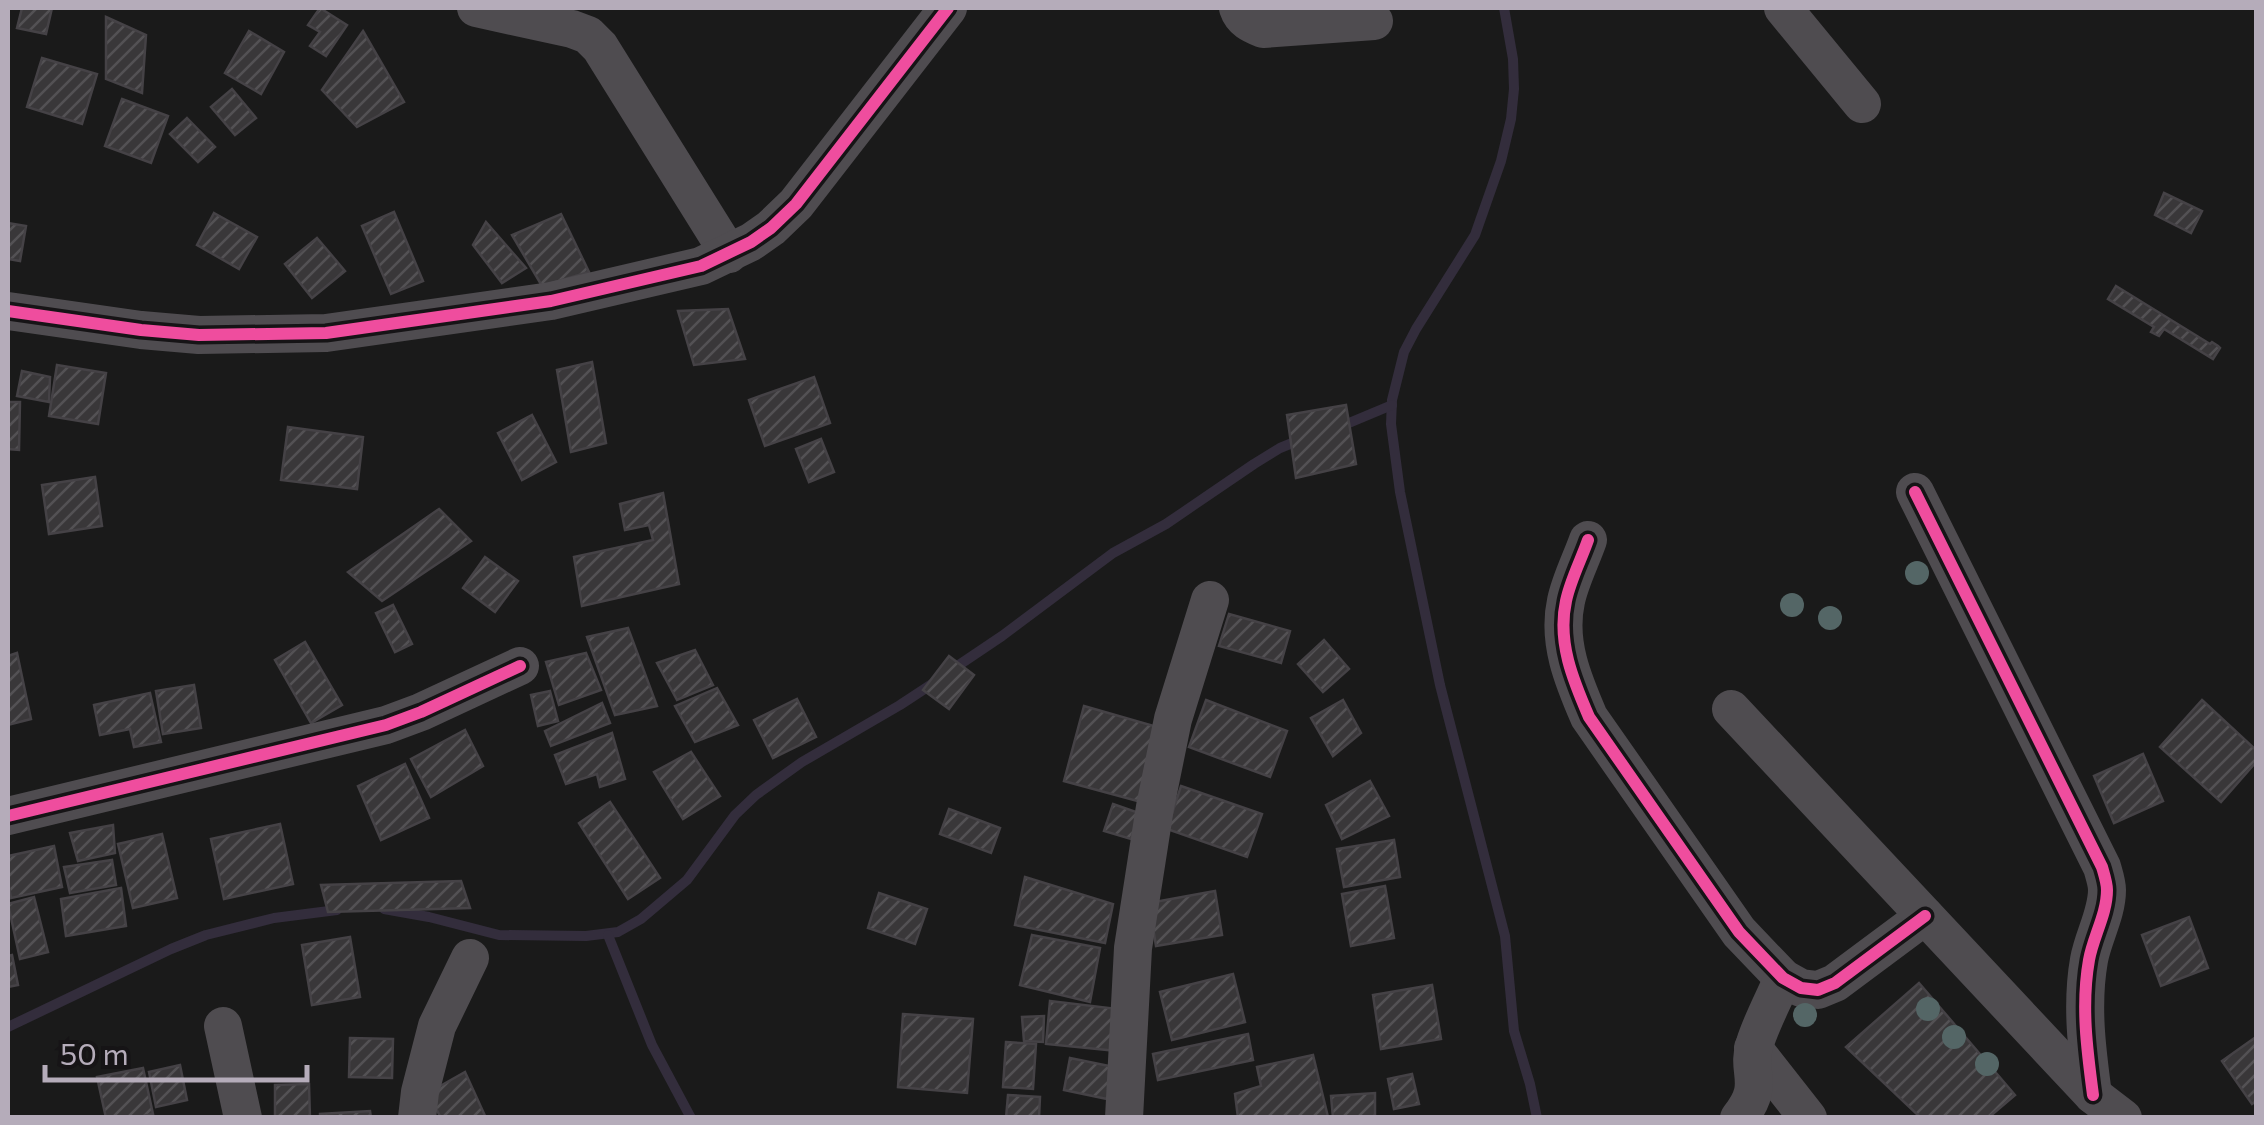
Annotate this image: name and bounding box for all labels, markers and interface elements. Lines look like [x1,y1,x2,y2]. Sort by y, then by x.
scale bar [45,1020,308,1082]
text: 50 m [60,1034,129,1071]

